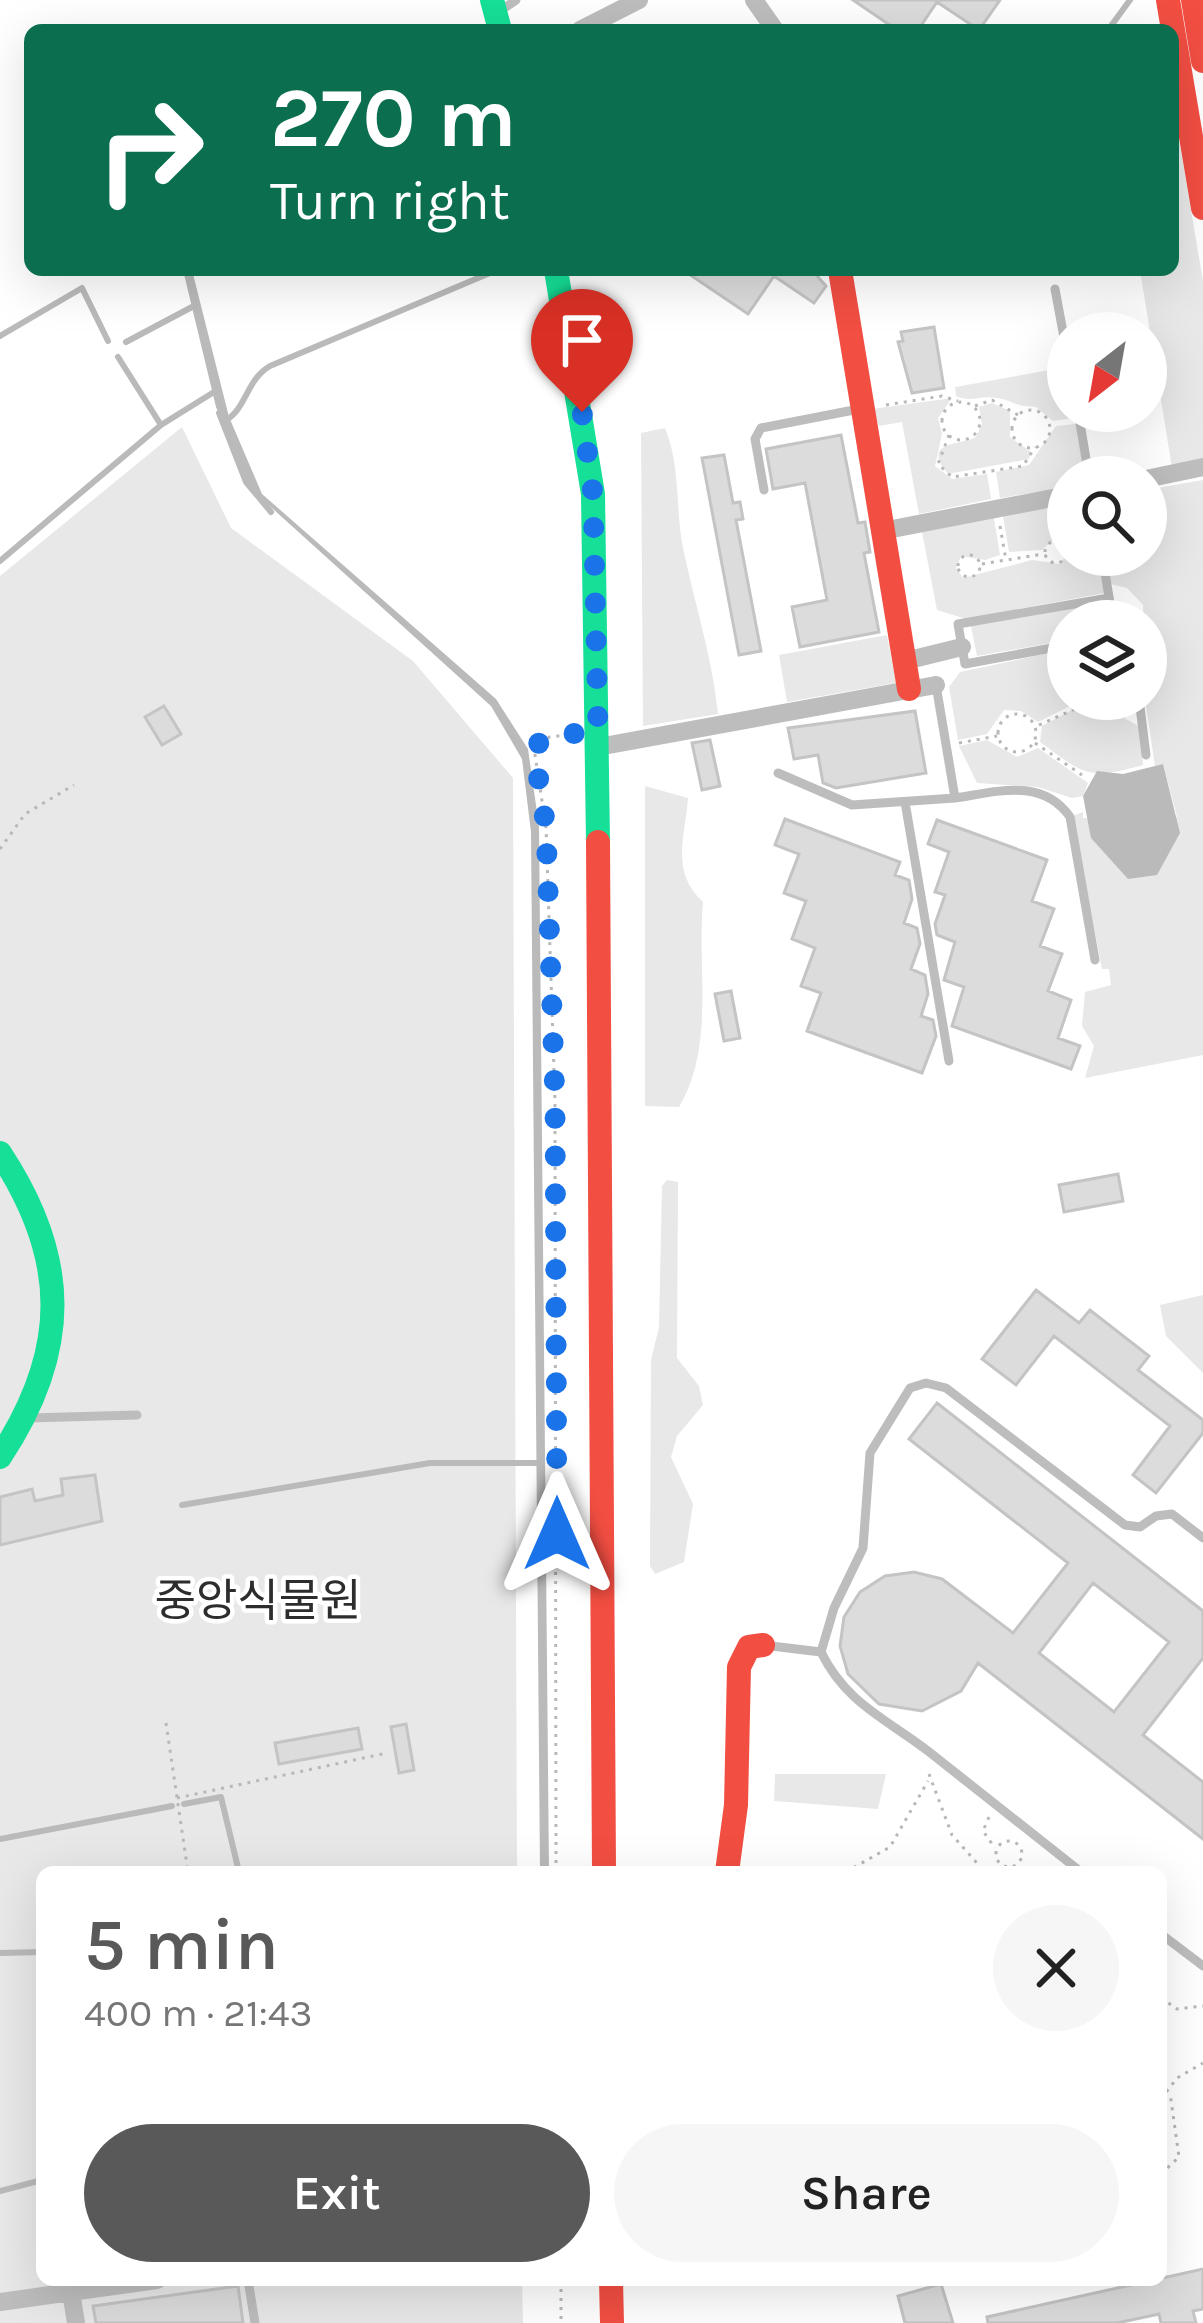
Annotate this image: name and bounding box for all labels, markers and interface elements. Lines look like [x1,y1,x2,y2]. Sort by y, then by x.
text: 270 m [270,69,517,167]
icon: right [72,72,228,228]
text: Turn right [270,169,510,233]
pin [531,289,633,412]
icon: arrive [549,307,615,373]
north arrow [1047,312,1167,432]
map controls [1047,312,1167,720]
button: search [1047,456,1167,576]
button: layers [1047,600,1167,720]
position arrow [494,1471,620,1597]
park label: 중앙식물원 [154,1575,362,1627]
text: 5 min [84,1903,279,1987]
button: close [993,1905,1119,2031]
text: 400 m · 21:43 [84,1990,313,2036]
button: Exit [84,2124,590,2262]
button: Share [614,2124,1119,2262]

